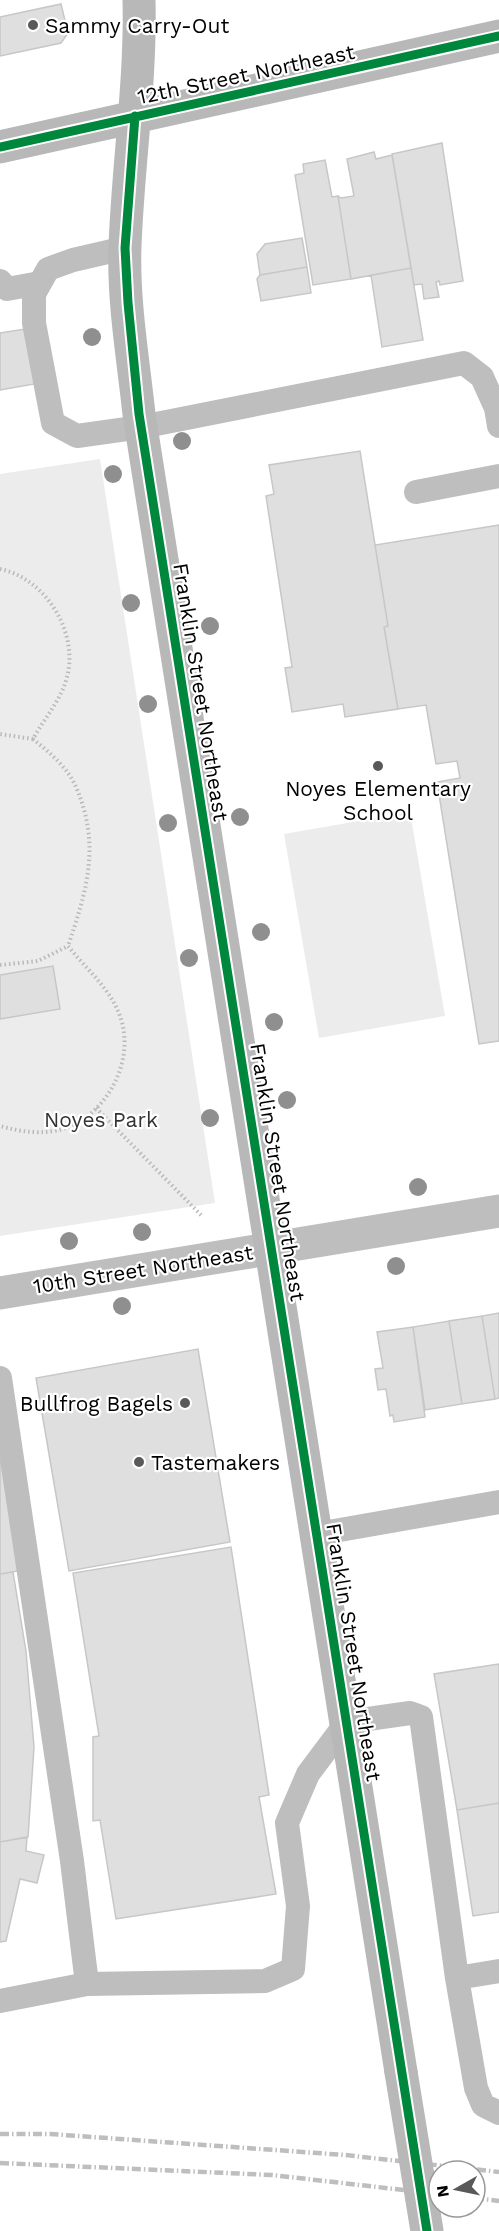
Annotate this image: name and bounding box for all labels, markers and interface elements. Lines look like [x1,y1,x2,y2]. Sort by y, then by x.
place label: Sammy Carry-Out [45,13,229,38]
marker: Sammy Carry-Out [26,18,40,32]
street label: 12th Street Northeast [135,39,357,109]
street label: Franklin Street Northeast [168,561,234,823]
marker: Noyes Elementary School [371,759,385,773]
place label: Noyes Elementary School [285,776,471,825]
street label: Franklin Street Northeast [245,1041,311,1303]
park label: Noyes Park [44,1107,158,1132]
street label: 10th Street Northeast [31,1239,255,1299]
place label: Bullfrog Bagels [20,1391,173,1416]
marker: Bullfrog Bagels [178,1396,192,1410]
place label: Tastemakers [151,1450,280,1475]
marker: Tastemakers [132,1455,146,1469]
street label: Franklin Street Northeast [321,1521,387,1783]
north arrow [427,2159,487,2219]
text: N [432,2184,453,2199]

